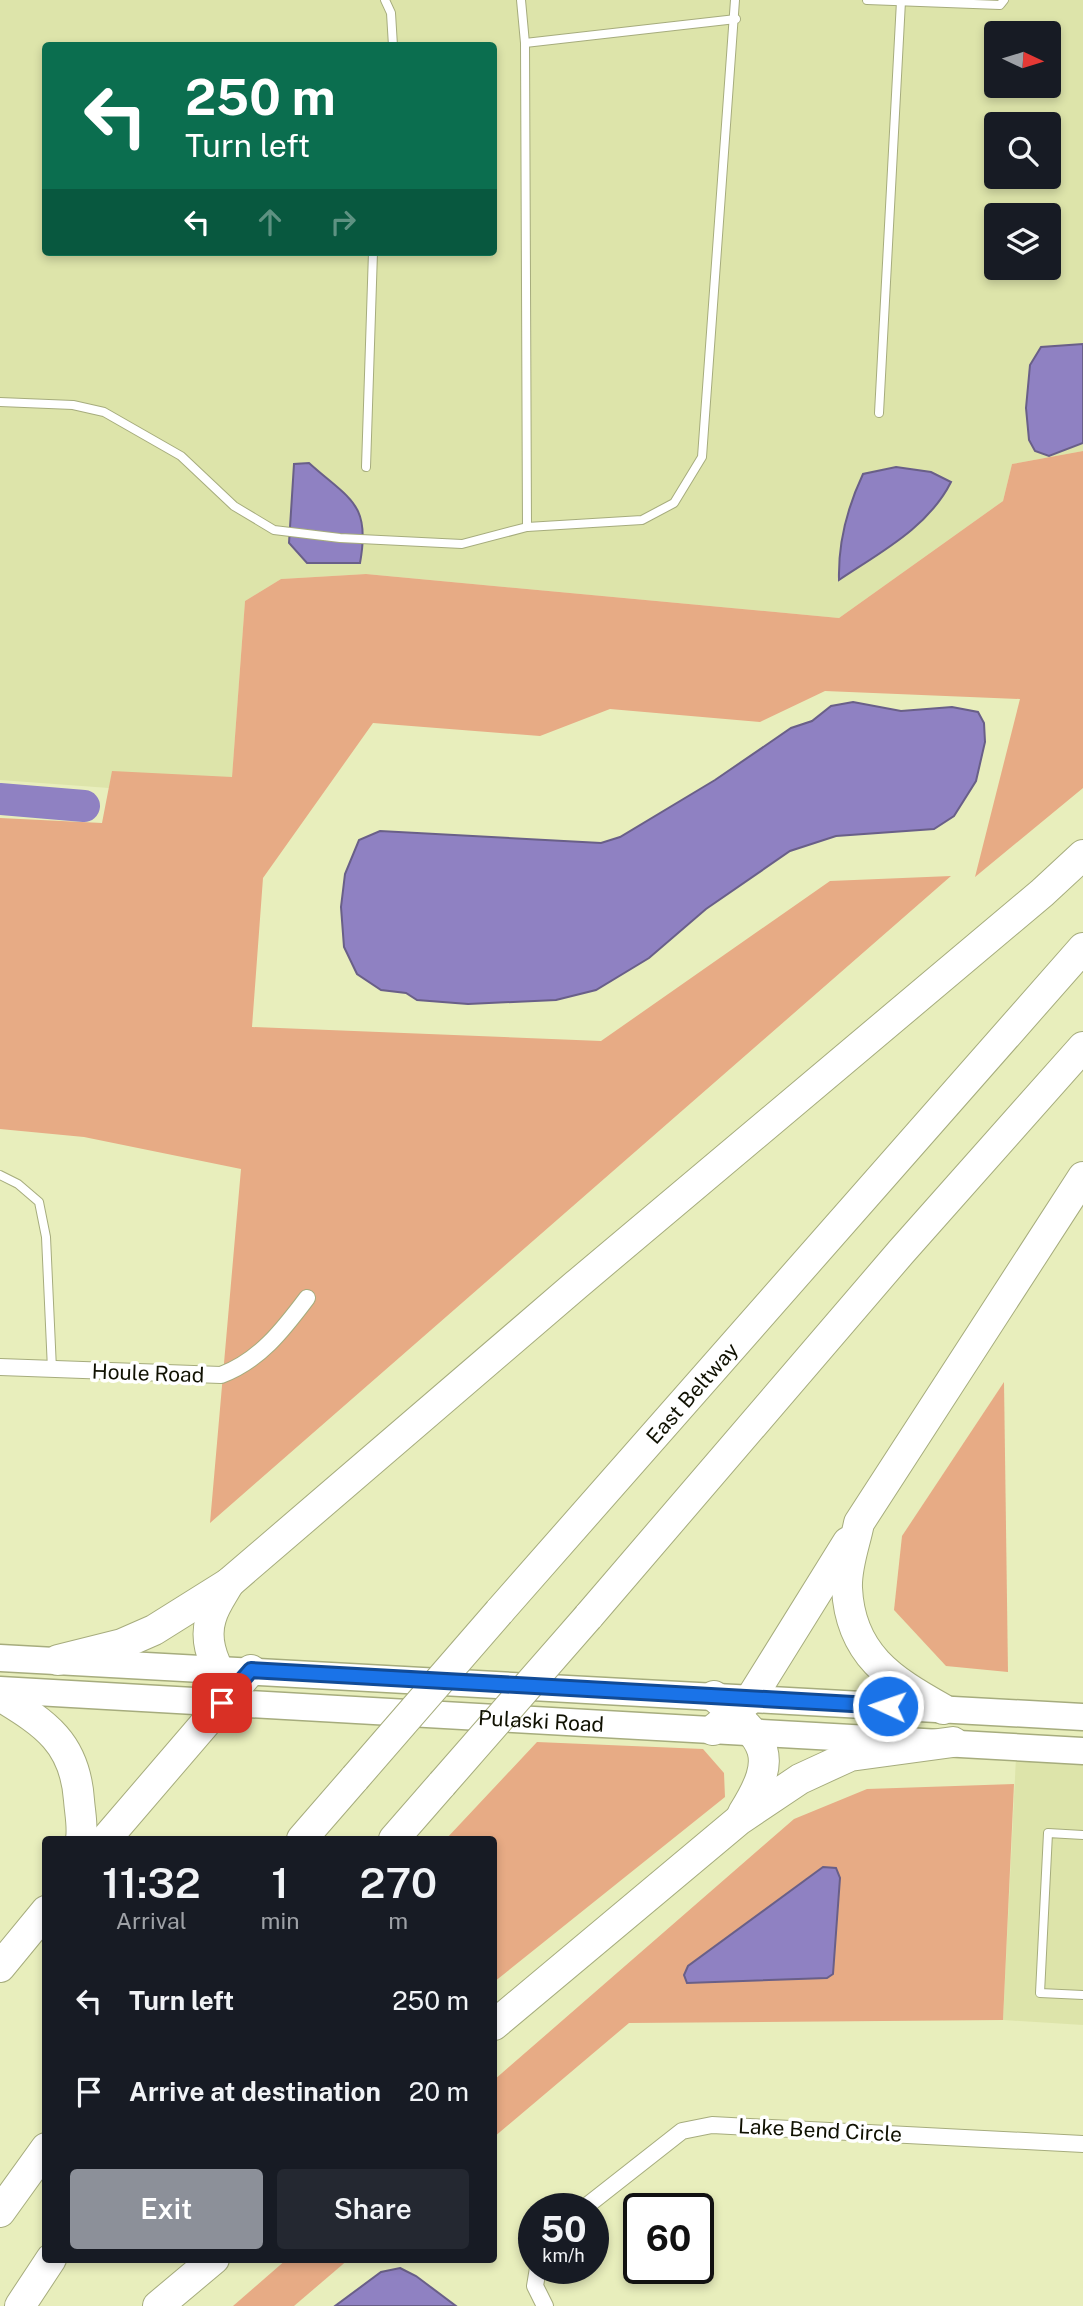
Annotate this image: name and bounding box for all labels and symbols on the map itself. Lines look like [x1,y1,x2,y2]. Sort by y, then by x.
north arrow [984,21,1060,98]
street label: East Beltway [641,1337,743,1449]
street label: Houle Road [91,1359,205,1387]
position arrow [851,1669,925,1743]
pin [192,1673,252,1733]
street label: Pulaski Road [478,1704,605,1737]
street label: Lake Bend Circle [737,2113,903,2147]
speed limit sign: 60 [623,2193,714,2284]

